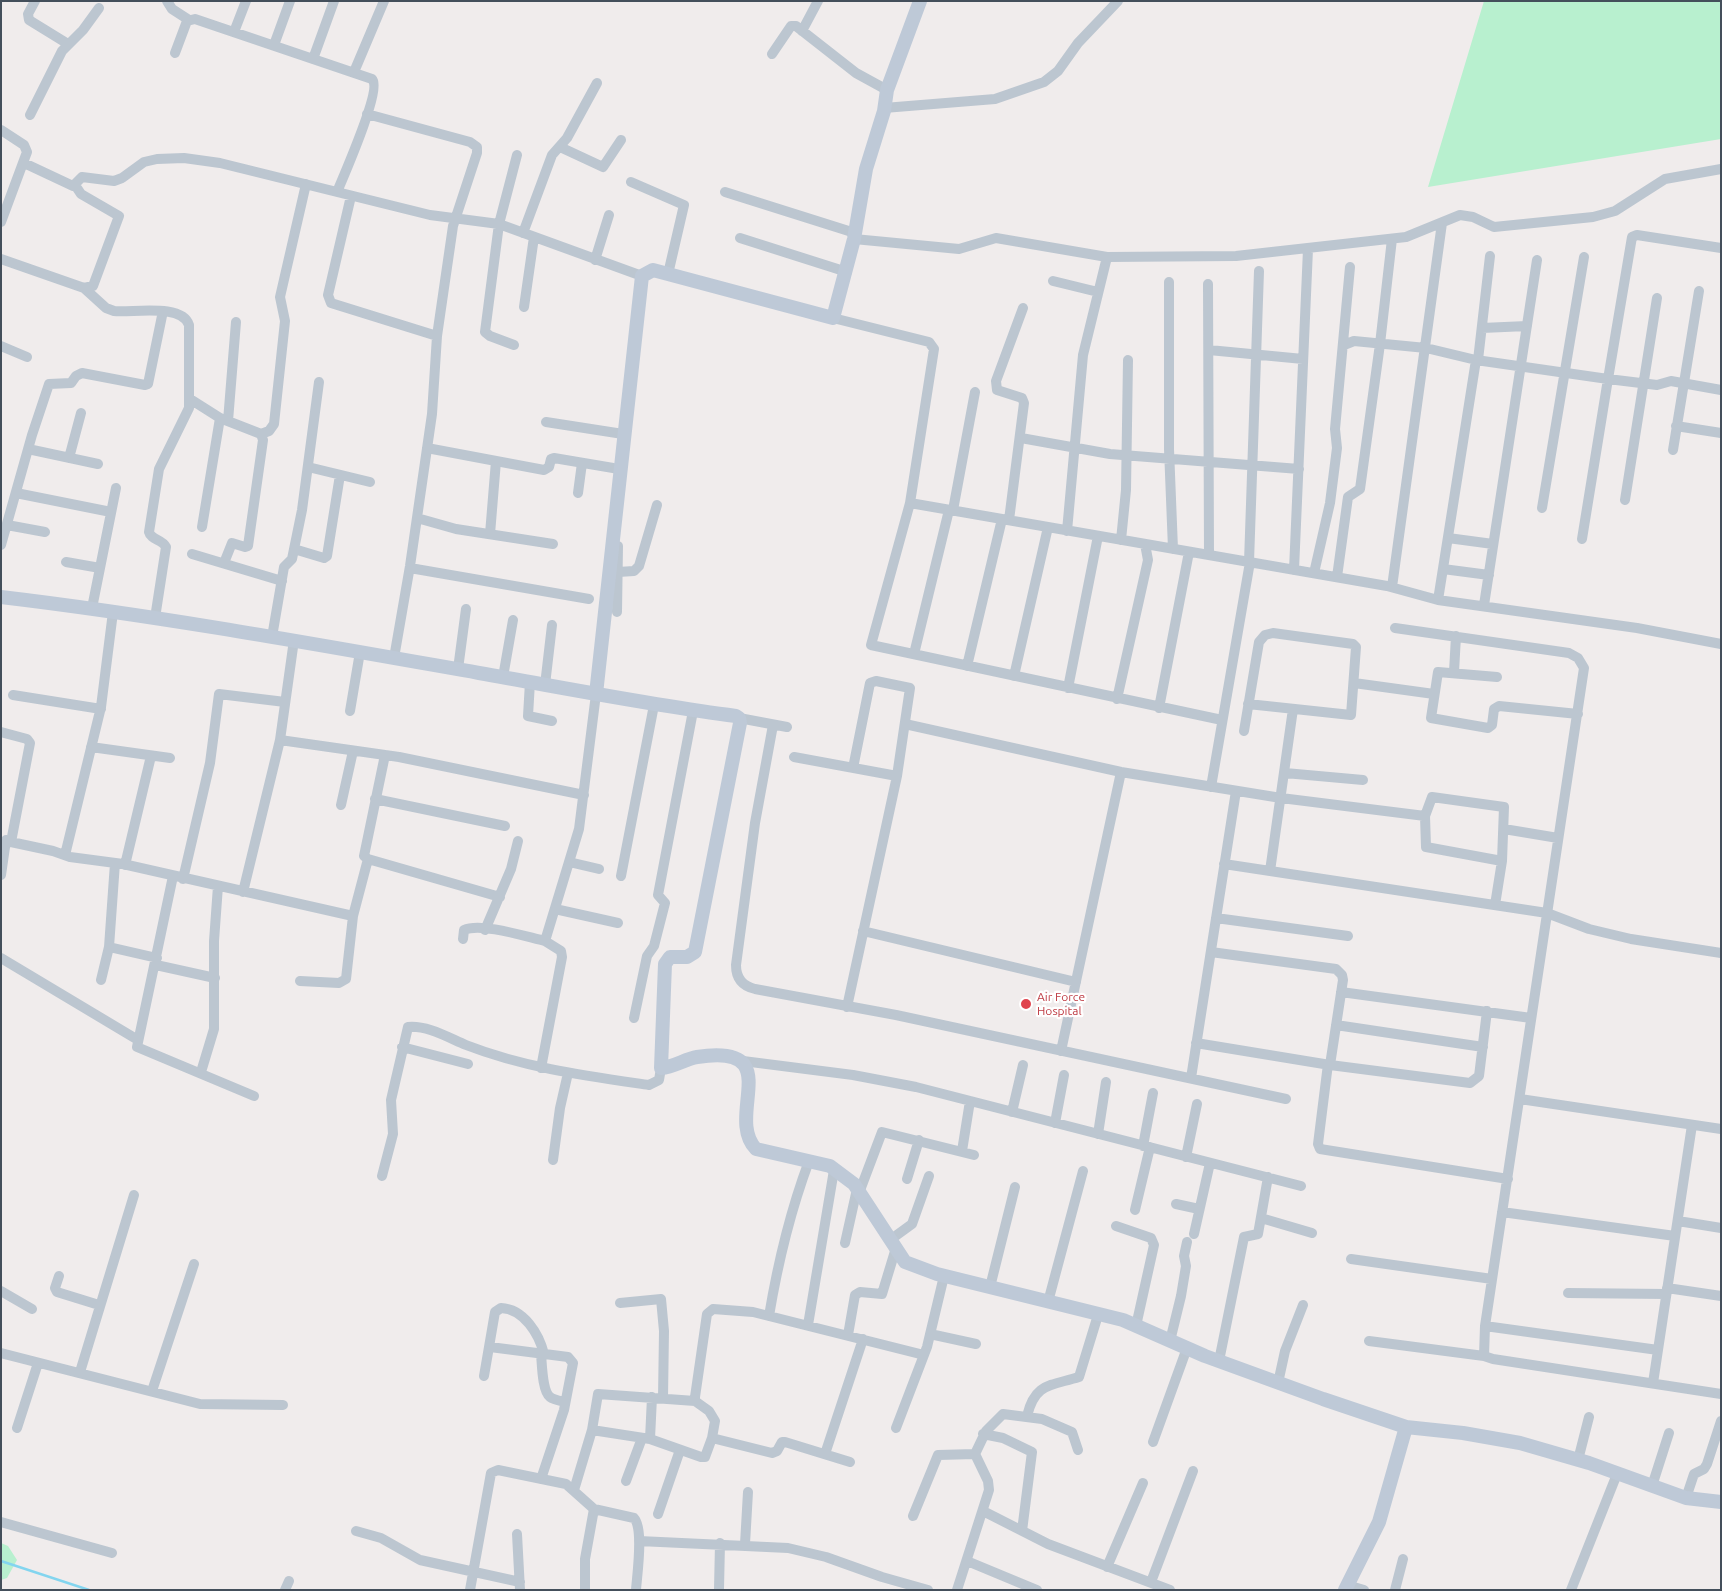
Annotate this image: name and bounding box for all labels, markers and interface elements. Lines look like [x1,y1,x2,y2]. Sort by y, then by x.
place label: Air Force Hospital [1037,990,1085,1018]
marker: Air Force Hospital [1019,997,1033,1011]

